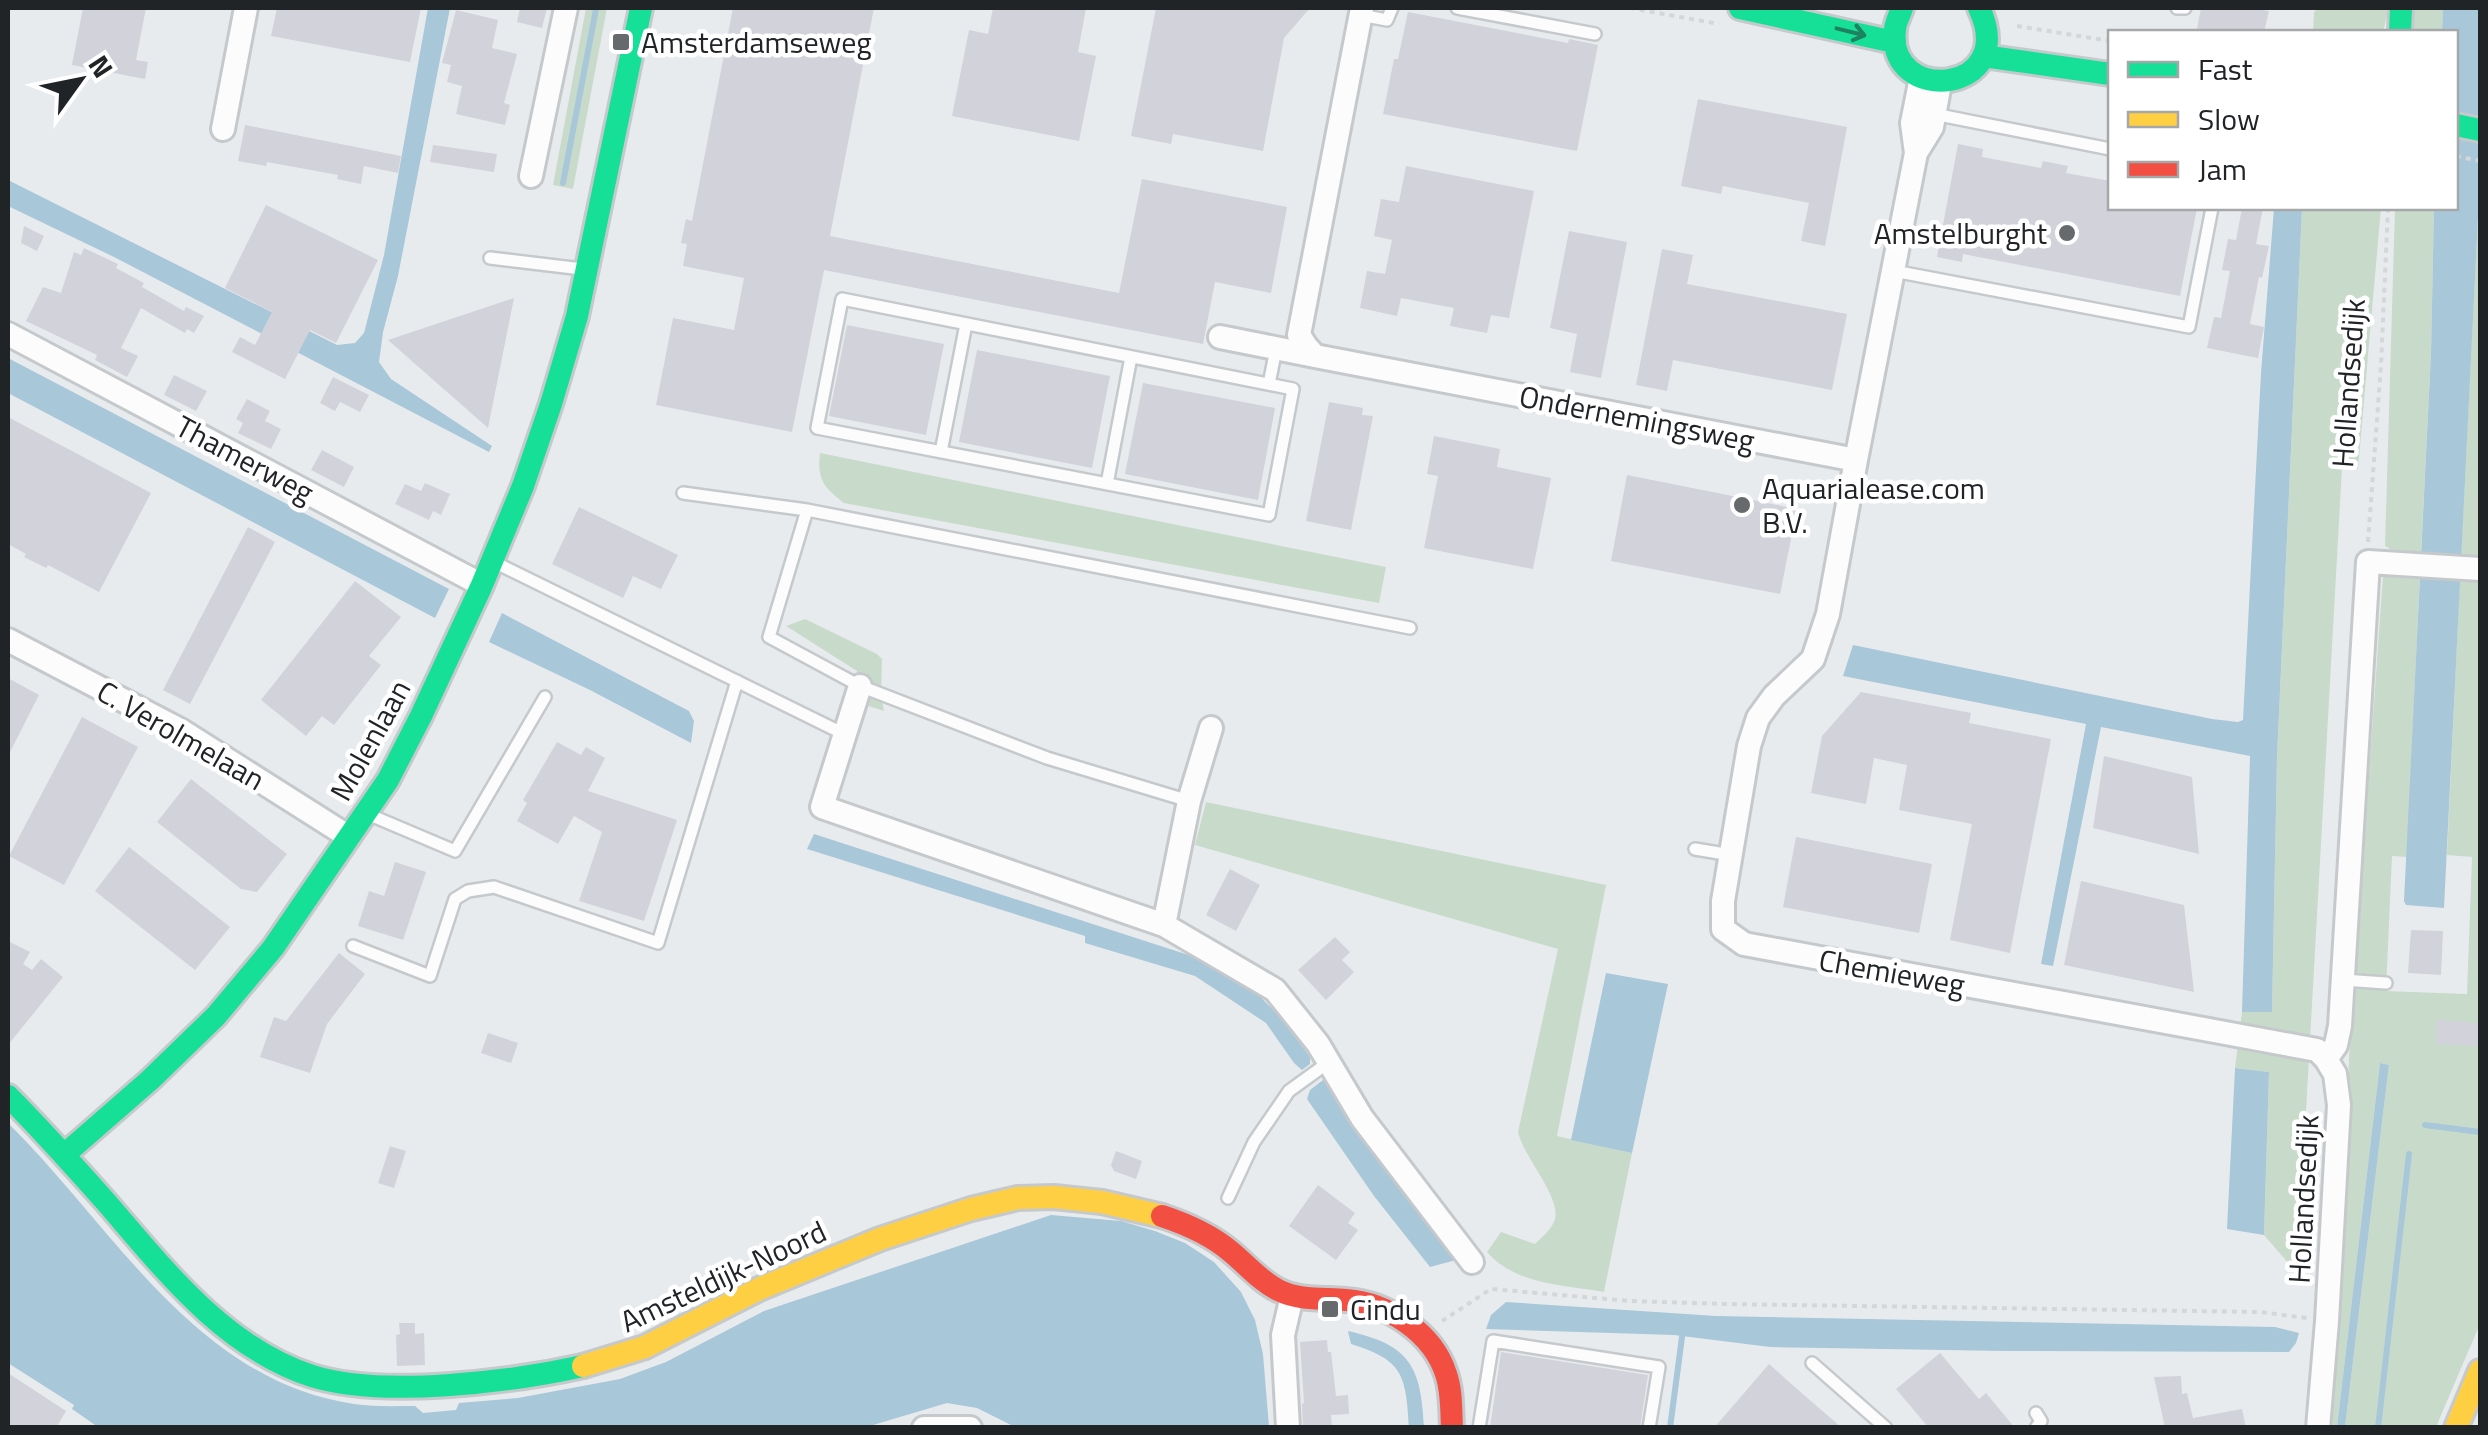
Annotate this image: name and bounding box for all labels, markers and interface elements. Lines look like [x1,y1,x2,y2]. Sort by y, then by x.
place label: Amsterdamseweg [641,19,872,65]
one-way arrow [1835,24,1866,43]
north arrow [30,30,130,130]
legend [2108,30,2458,210]
marker: Amsterdamseweg [610,31,632,53]
text: N [78,46,125,86]
text: Fast [2198,46,2253,92]
text: Slow [2198,96,2260,142]
text: Jam [2198,146,2247,192]
place label: Amstelburght [1874,210,2047,256]
marker: Amstelburght [2056,222,2078,244]
street label: Hollandsedijk [2319,297,2377,469]
street label: Ondernemingsweg [1515,373,1759,463]
street label: Thamerweg [168,403,322,515]
place label: Aquarialease.com B.V. [1762,465,1985,545]
marker: Aquarialease.com B.V. [1731,494,1753,516]
street label: C. Verolmelaan [88,668,274,802]
street label: Molenlaan [318,671,422,809]
street label: Chemieweg [1815,937,1969,1007]
street label: Hollandsedijk [2276,1113,2330,1285]
street label: Amsteldijk-Noord [612,1208,834,1344]
place label: Cindu [1350,1286,1421,1332]
marker: Cindu [1319,1298,1341,1320]

